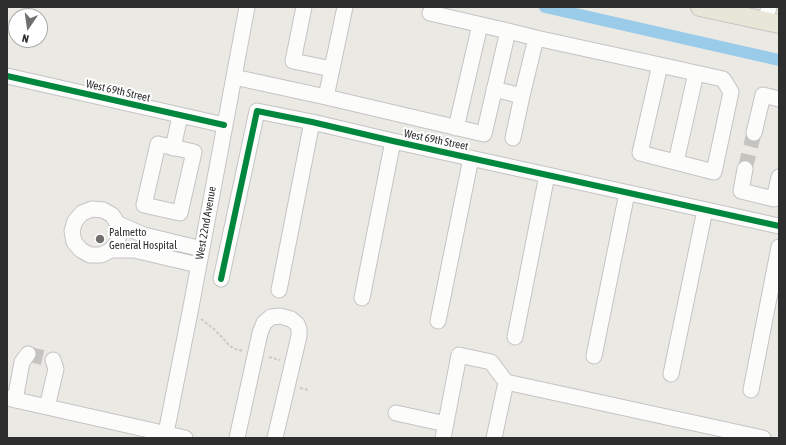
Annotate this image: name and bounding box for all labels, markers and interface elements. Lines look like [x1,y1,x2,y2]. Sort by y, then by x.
north arrow [8,8,48,48]
text: N [21,32,30,45]
street label: West 69th Street [85,77,151,105]
street label: West 69th Street [403,127,469,153]
street label: West 22nd Avenue [193,185,219,261]
place label: Palmetto General Hospital [109,226,177,252]
marker: Palmetto General Hospital [94,233,106,245]

